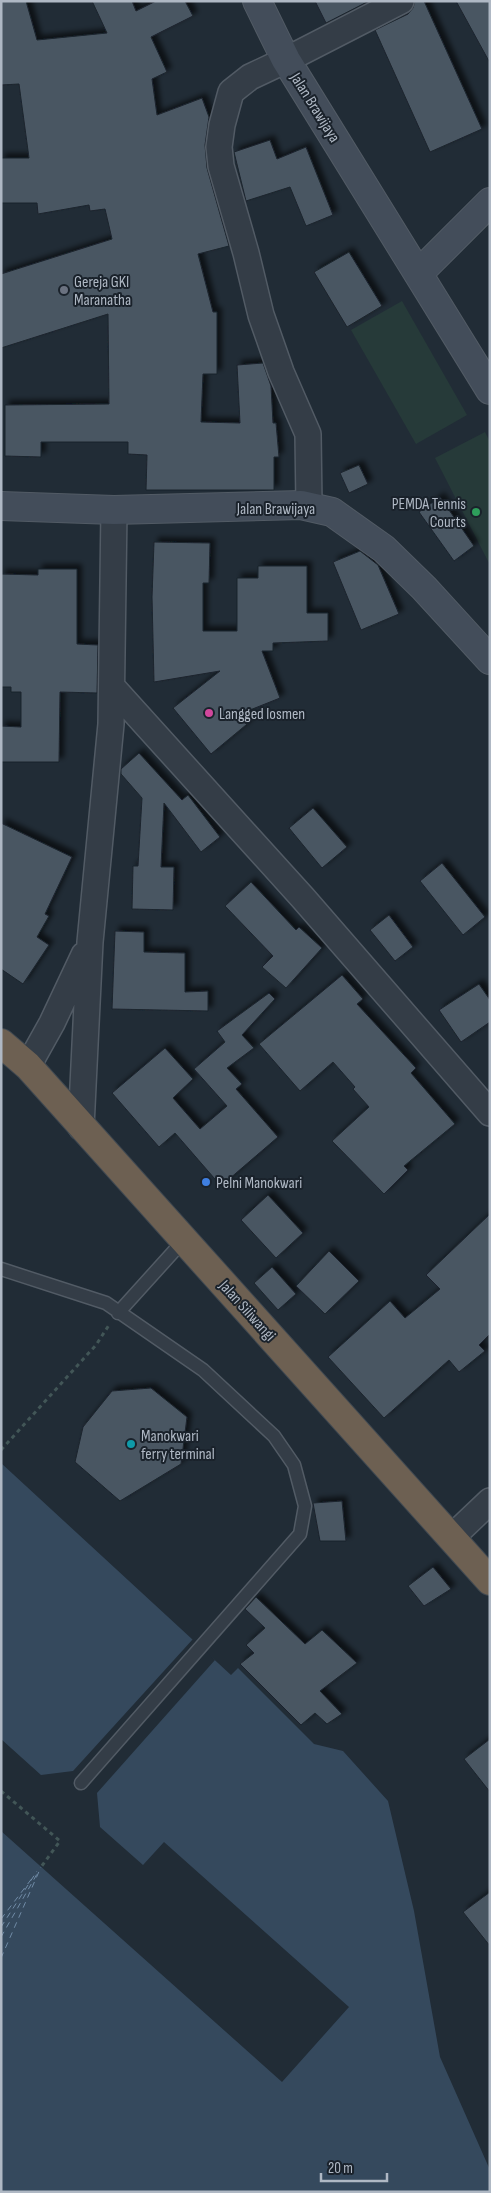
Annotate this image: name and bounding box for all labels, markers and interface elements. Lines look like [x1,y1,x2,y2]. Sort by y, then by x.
street label: Jalan Brawijaya [285,69,344,146]
place label: Gereja GKI Maranatha [74,273,131,310]
marker: Gereja GKI Maranatha [58,284,70,296]
place label: PEMDA Tennis Courts [392,495,466,532]
street label: Jalan Brawijaya [236,500,315,519]
marker: PEMDA Tennis Courts [470,506,482,518]
place label: Langged losmen [219,705,305,724]
marker: Langged losmen [203,707,215,719]
place label: Pelni Manokwari [216,1174,302,1193]
marker: Pelni Manokwari [200,1176,212,1188]
street label: Jalan Siliwangi [214,1276,279,1345]
place label: Manokwari ferry terminal [141,1427,215,1464]
marker: Manokwari ferry terminal [125,1438,137,1450]
scale bar [321,2150,387,2182]
text: 20 m [328,2159,353,2178]

